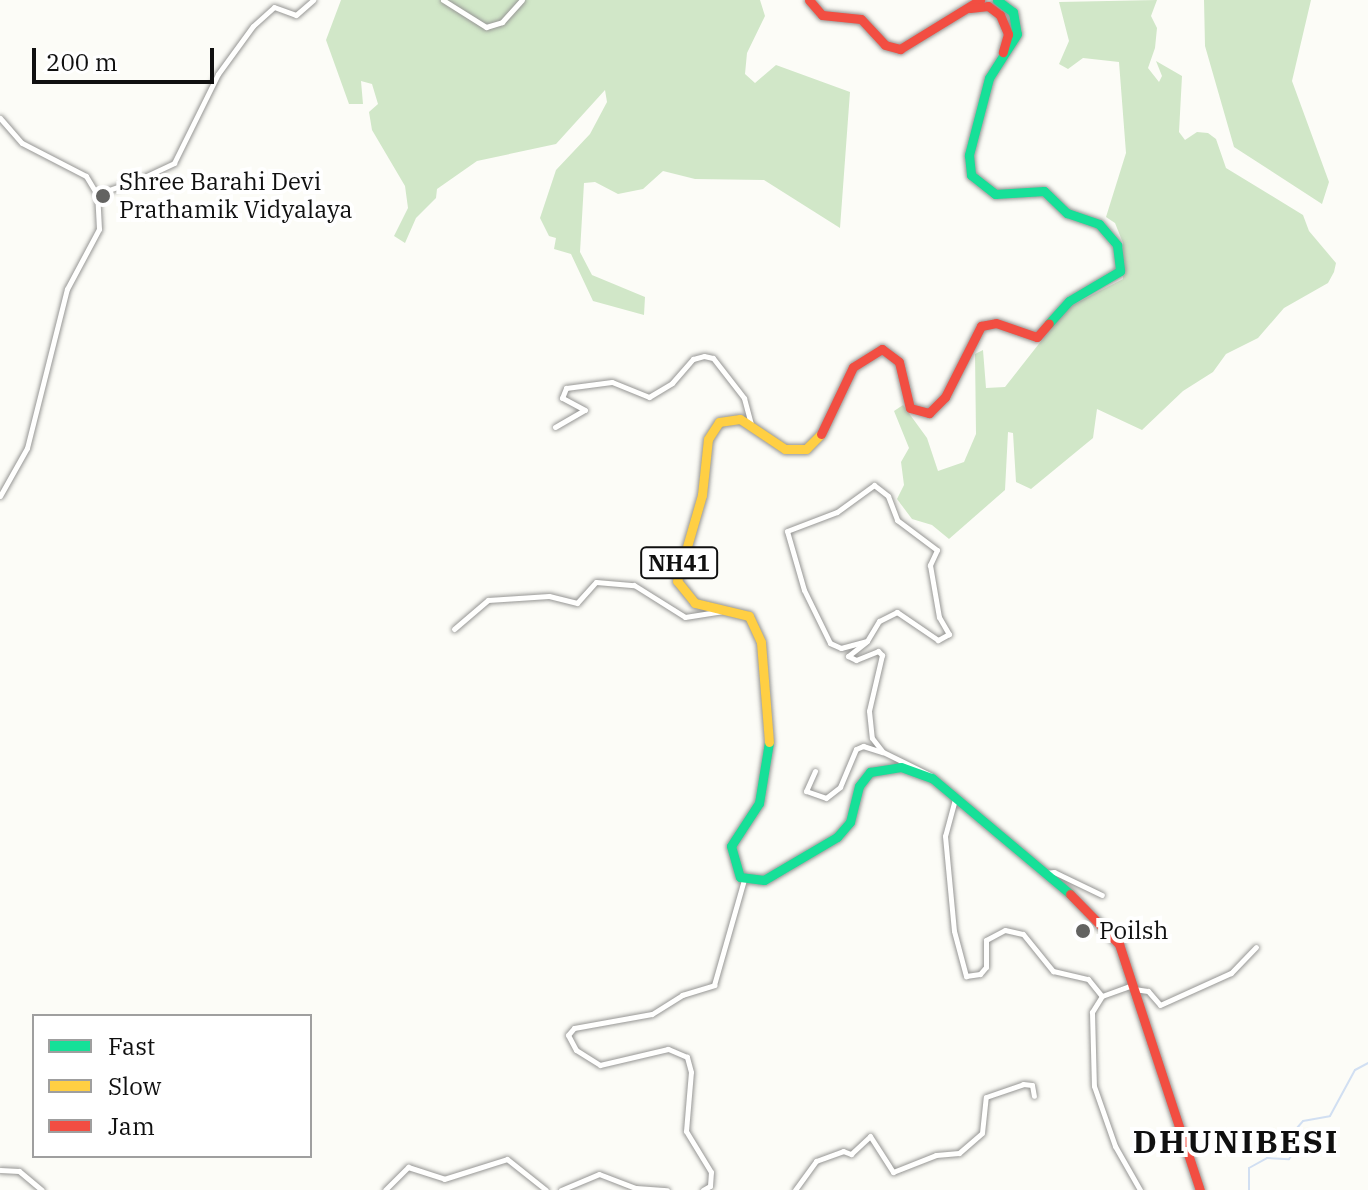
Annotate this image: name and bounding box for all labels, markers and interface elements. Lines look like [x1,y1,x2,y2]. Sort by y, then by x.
scale bar [36,32,218,82]
text: 200 m [46,46,118,78]
place label: Shree Barahi Devi Prathamik Vidyalaya [119,168,353,224]
marker: Shree Barahi Devi Prathamik Vidyalaya [94,187,112,205]
road number: NH41 [639,545,719,581]
place label: Poilsh [1099,917,1169,945]
marker: Poilsh [1074,922,1092,940]
legend [32,1014,312,1158]
text: Fast [108,1030,155,1062]
text: Slow [108,1070,161,1102]
text: Jam [108,1110,155,1142]
district label: DHUNIBESI [1133,1122,1339,1160]

